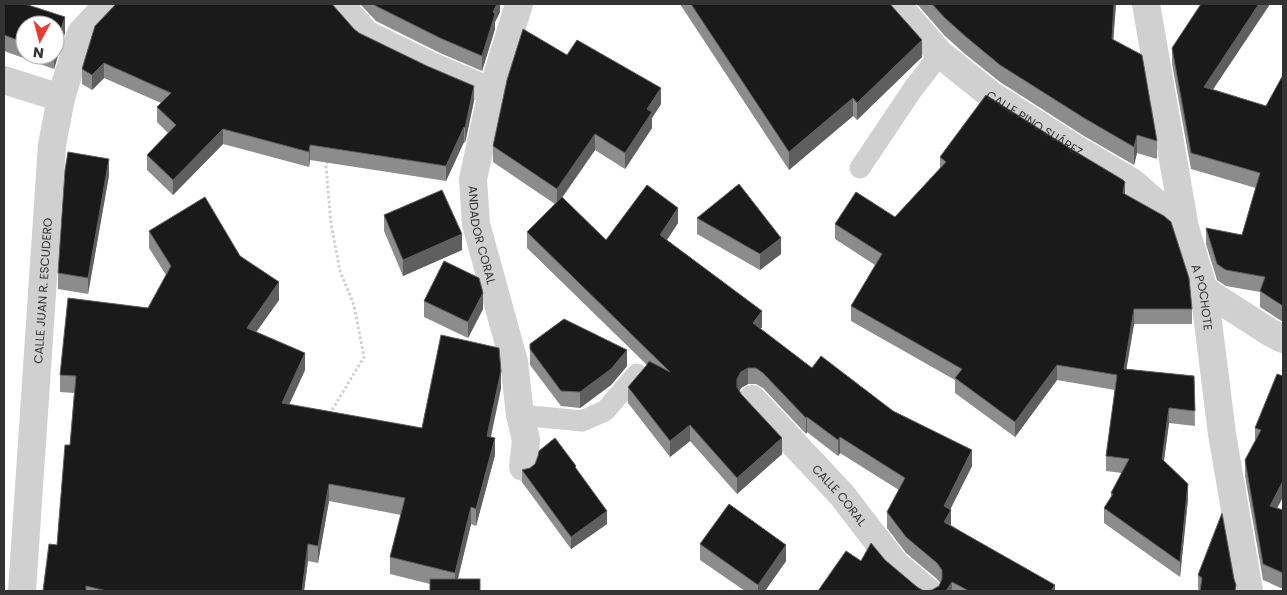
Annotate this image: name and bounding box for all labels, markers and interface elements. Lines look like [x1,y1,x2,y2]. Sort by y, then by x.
north arrow [15,15,65,65]
text: N [32,42,45,63]
street label: CALLE PINO SUÁREZ [983,86,1086,160]
street label: ANDADOR CORAL [465,185,501,286]
street label: CALLE JUAN R. ESCUDERO [29,217,56,364]
street label: A POCHOTE [1188,262,1217,331]
street label: CALLE CORAL [809,460,871,529]

